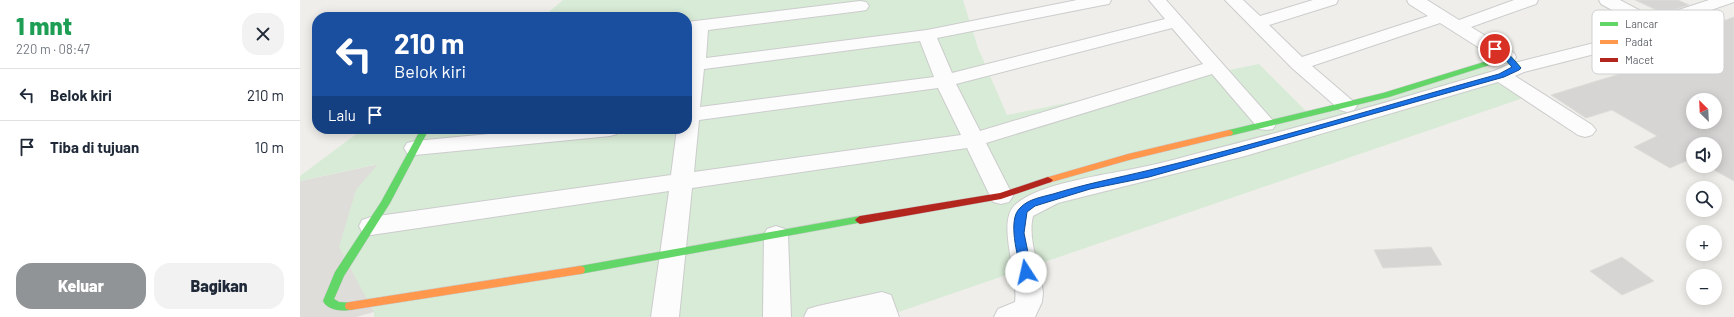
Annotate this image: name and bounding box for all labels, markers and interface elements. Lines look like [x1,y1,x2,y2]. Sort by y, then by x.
legend [1592,10,1724,74]
text: 1 mnt [16,11,72,40]
button: close [242,13,284,55]
text: Lancar [1625,17,1658,30]
text: 210 m [394,26,464,60]
icon: left [328,28,380,80]
pin [1478,32,1512,66]
text: Padat [1625,35,1653,48]
icon: arrive [1484,38,1506,60]
text: 220 m · 08:47 [16,41,90,57]
text: Macet [1625,53,1654,66]
text: Belok kiri [394,60,466,82]
icon: left [16,84,38,106]
text: Belok kiri [50,86,112,104]
text: 210 m [247,86,284,104]
north arrow [1686,93,1722,129]
map controls [1686,93,1722,305]
icon: arrive [364,104,386,126]
text: Lalu [328,106,356,124]
icon: arrive [16,136,38,158]
button: sound [1686,137,1722,173]
text: Tiba di tujuan [50,138,139,156]
text: 10 m [255,138,284,156]
button: search [1686,181,1722,217]
button: + [1686,225,1722,261]
position arrow [1005,251,1047,293]
button: Keluar [16,263,146,309]
button: Bagikan [154,263,284,309]
button: − [1686,269,1722,305]

